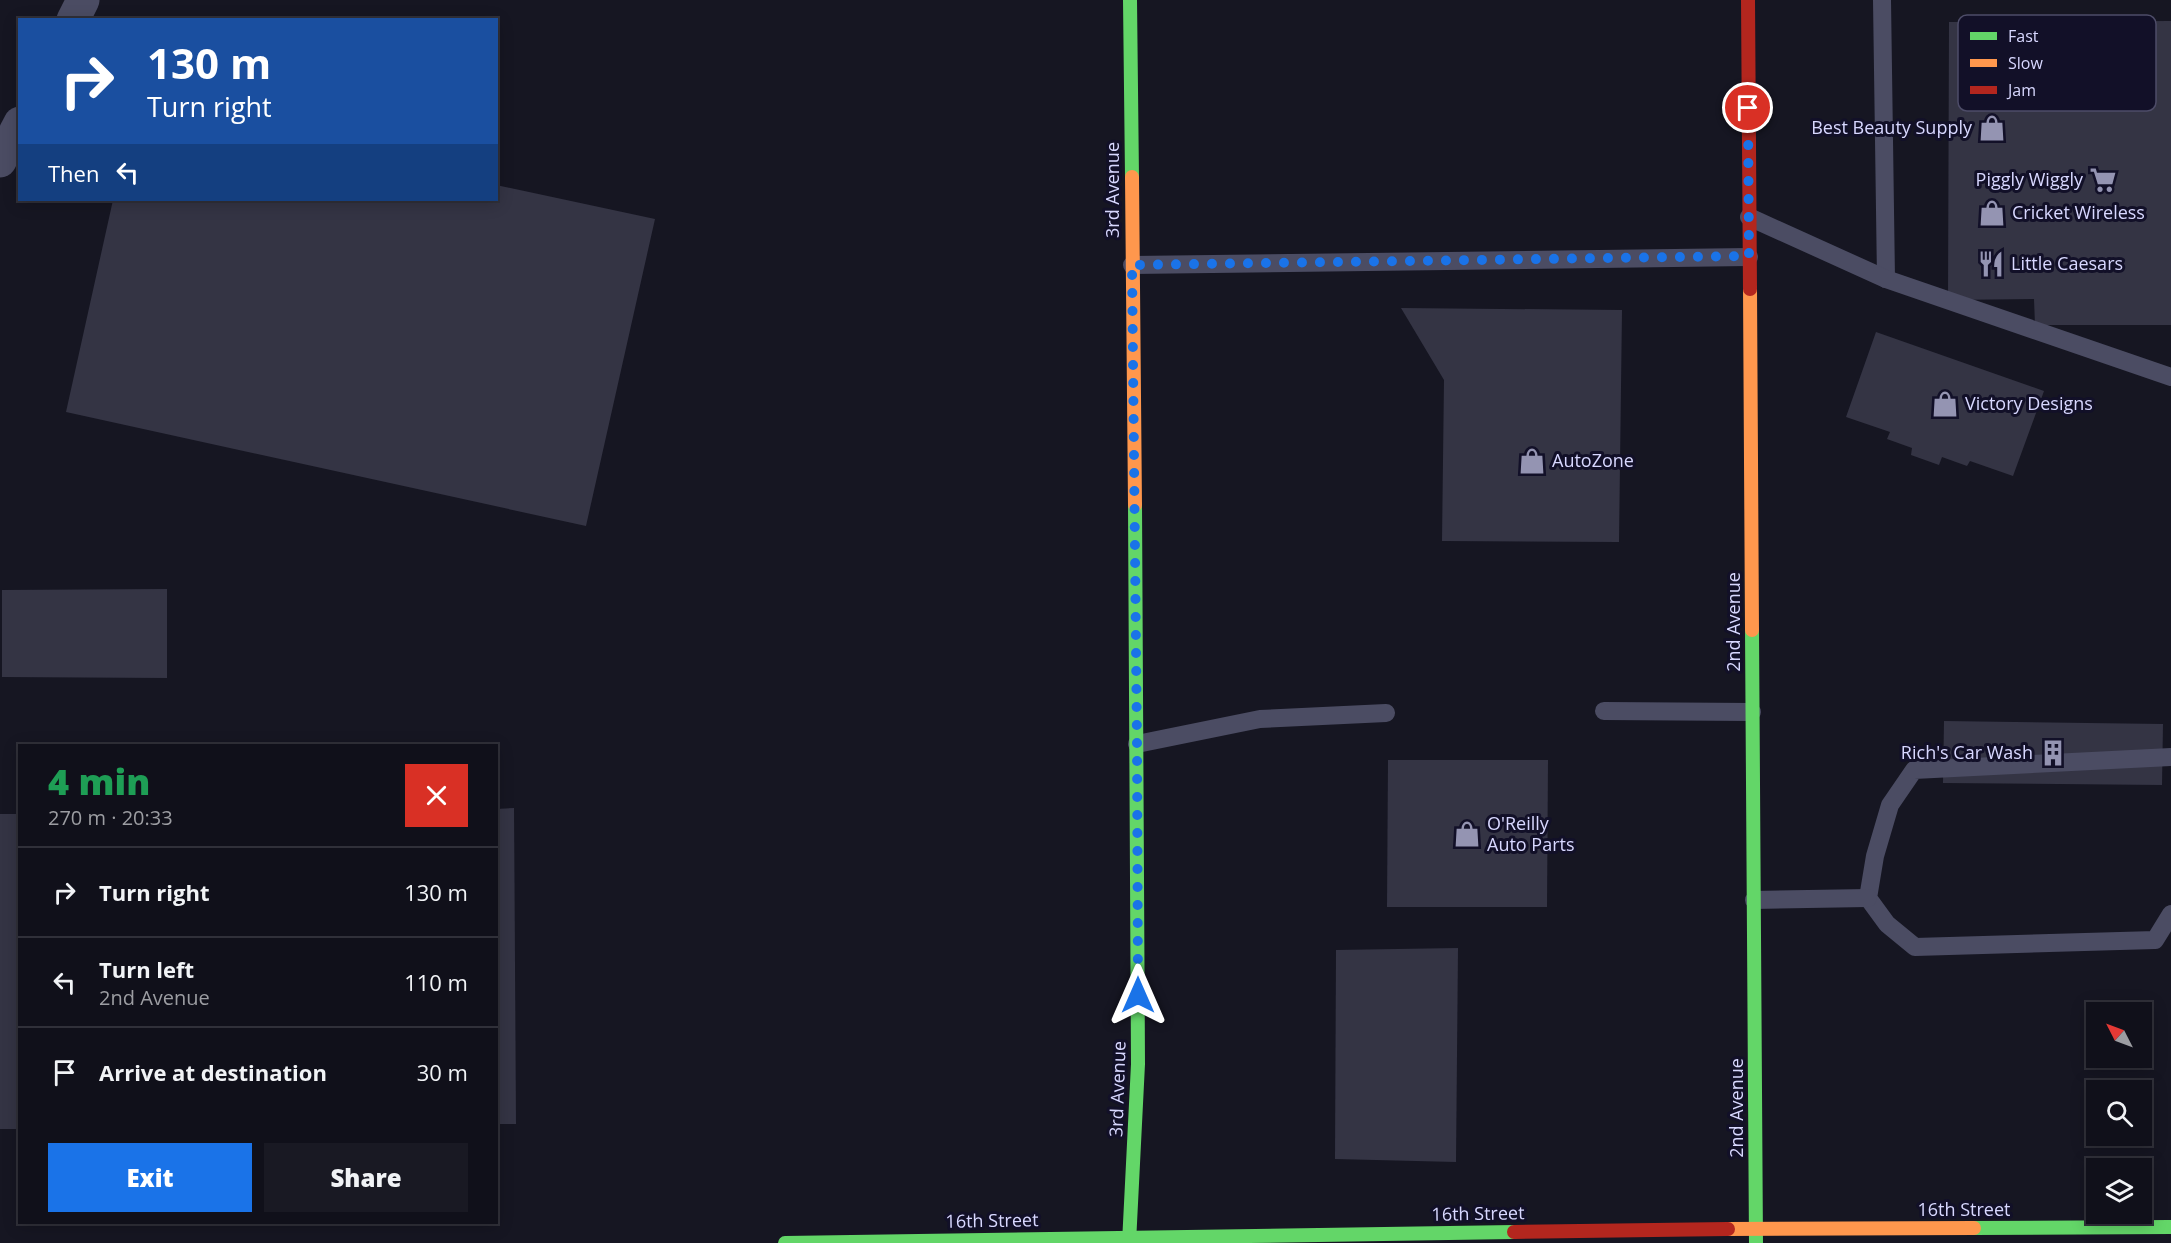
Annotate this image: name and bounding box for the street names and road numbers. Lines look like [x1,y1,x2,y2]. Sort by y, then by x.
street label: 3rd Avenue [1100,142,1124,238]
street label: 2nd Avenue [1721,572,1745,672]
street label: 3rd Avenue [1103,1041,1131,1137]
street label: 2nd Avenue [1724,1058,1748,1158]
street label: 16th Street [1918,1197,2011,1221]
street label: 16th Street [1431,1200,1525,1226]
street label: 16th Street [945,1207,1039,1233]

